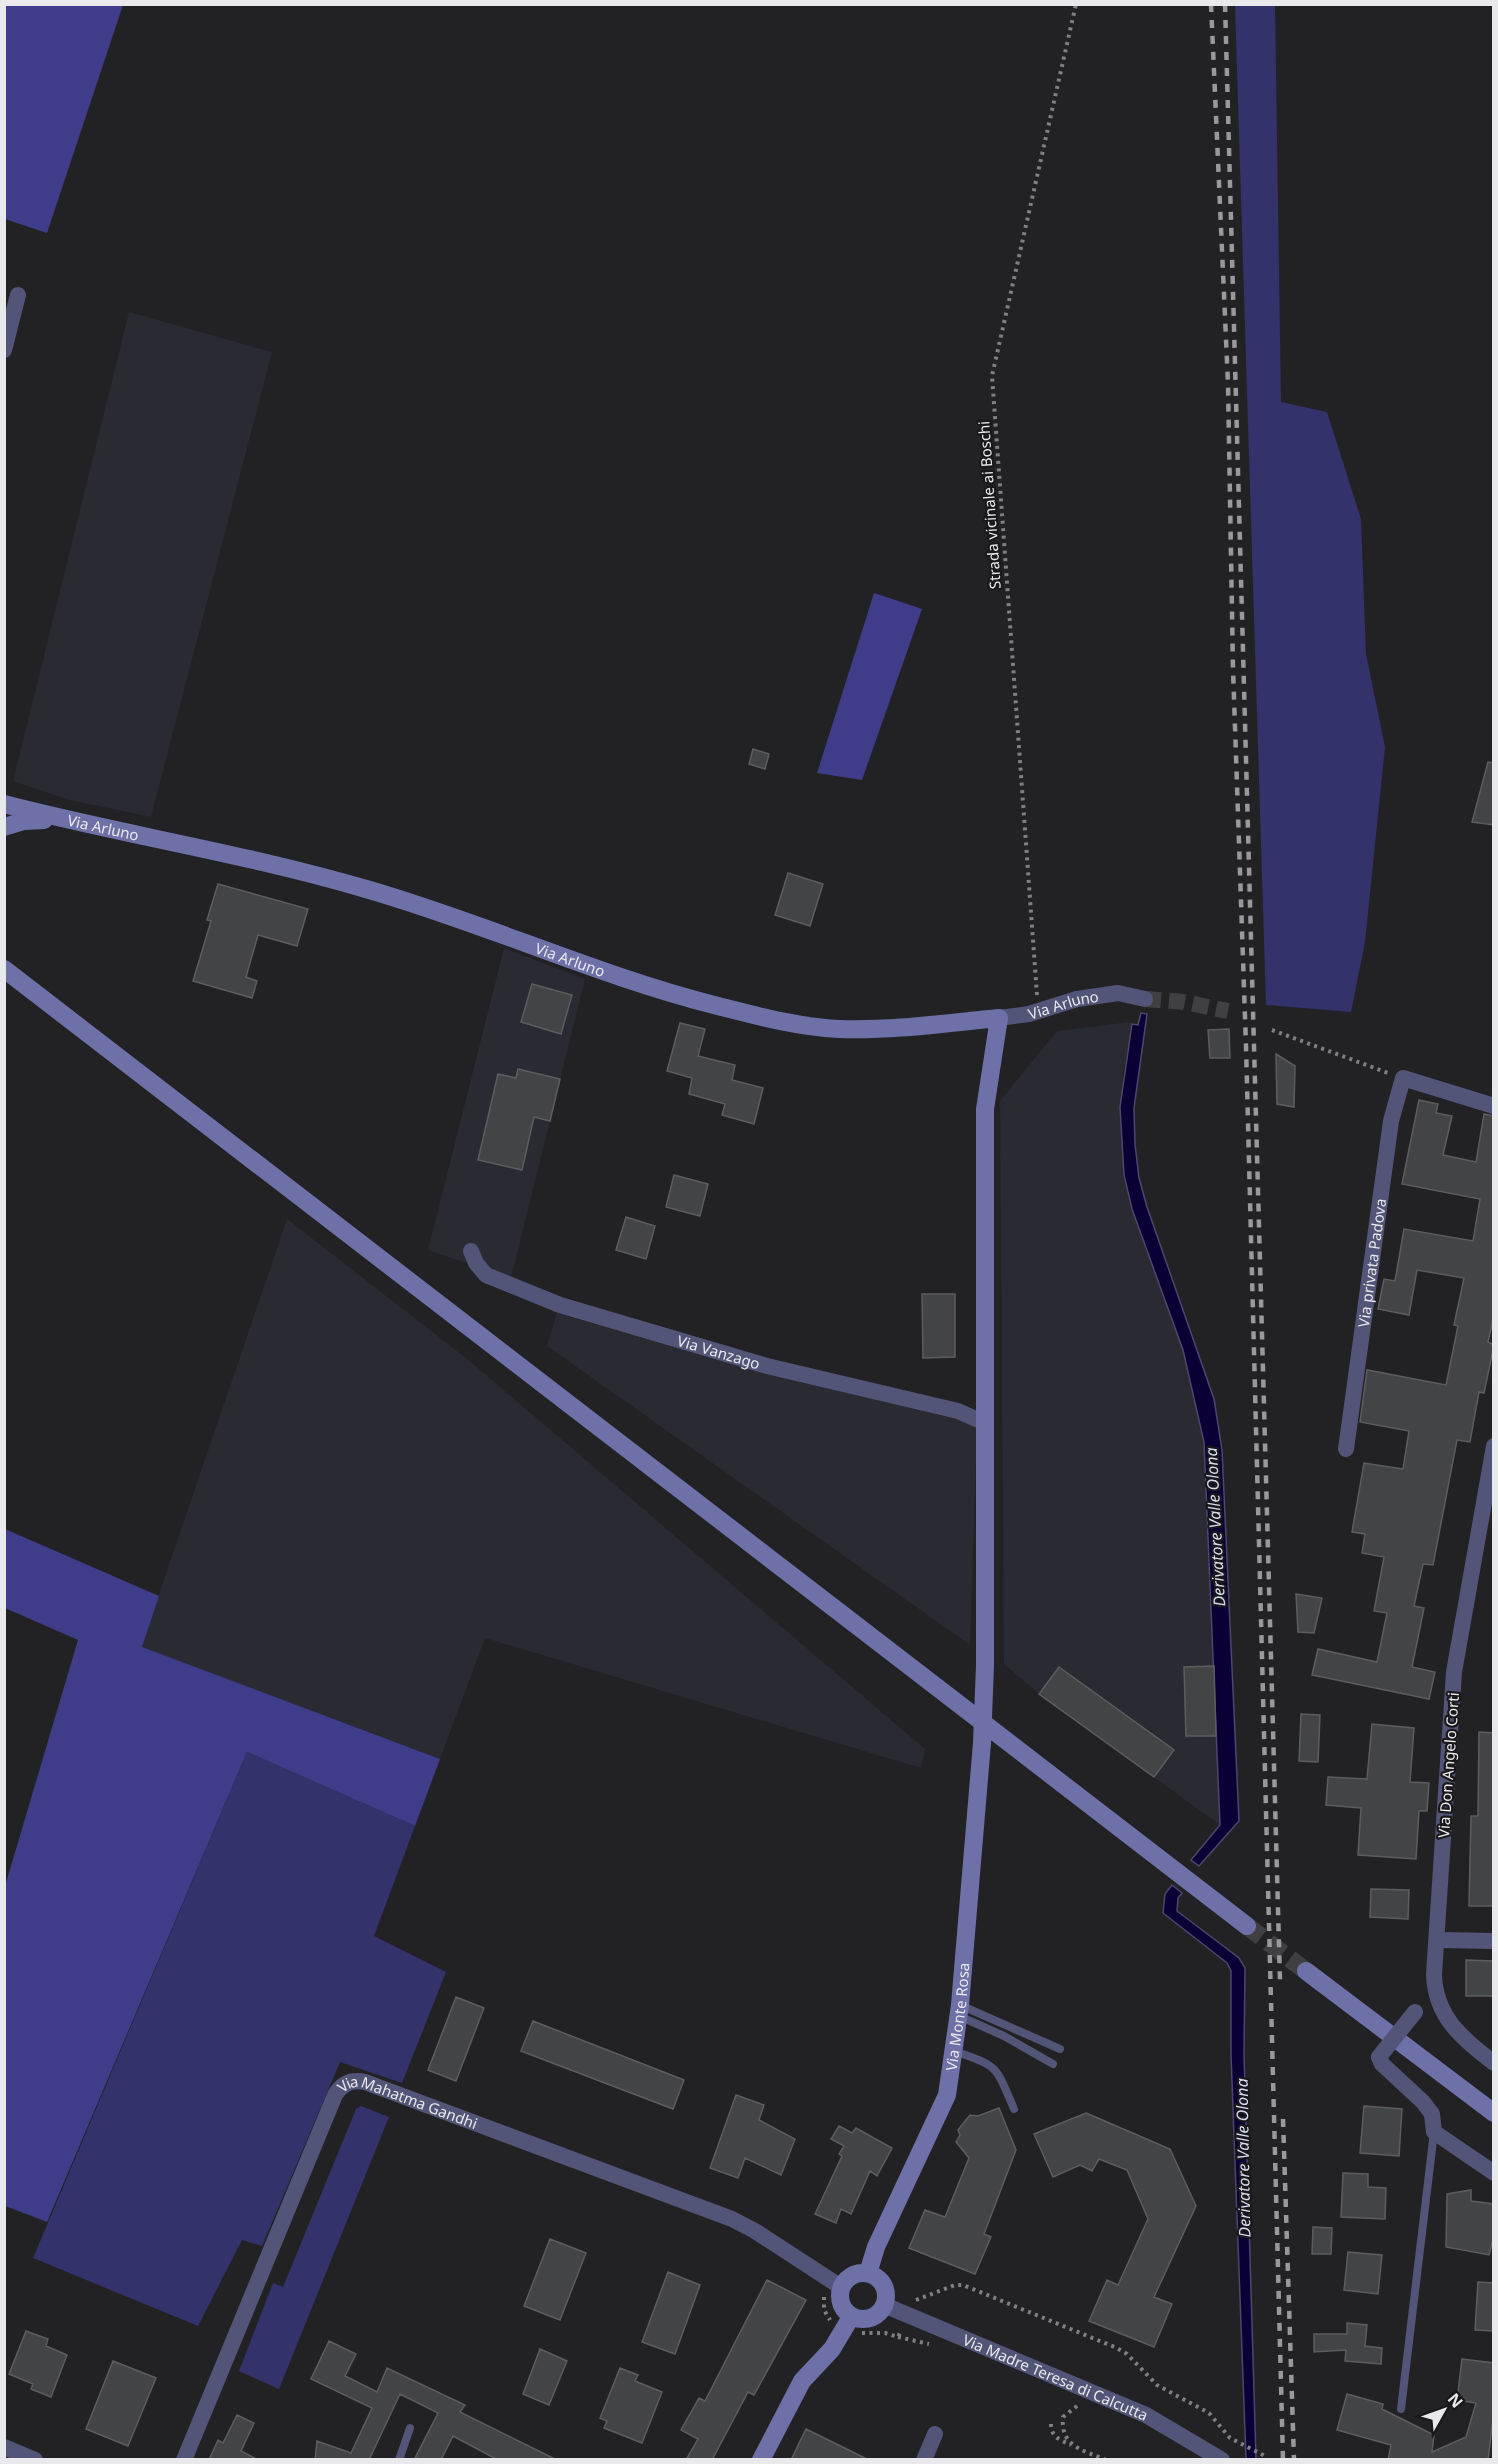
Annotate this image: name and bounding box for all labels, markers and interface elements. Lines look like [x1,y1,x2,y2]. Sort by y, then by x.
street label: Strada vicinale ai Boschi [973,420,1005,590]
street label: Via Arluno [66,810,141,845]
street label: Via Arluno [533,938,608,981]
street label: Via Arluno [1026,986,1100,1024]
street label: Via privata Padova [1353,1197,1390,1328]
street label: Via Vanzago [675,1330,763,1373]
water label: Derivatore Valle Olona [1200,1447,1230,1607]
street label: Via Don Angelo Corti [1433,1692,1463,1838]
street label: Via Monte Rosa [941,1962,974,2072]
street label: Via Mahatma Gandhi [333,2071,480,2133]
water label: Derivatore Valle Olona [1231,2078,1255,2238]
street label: Via Madre Teresa di Calcutta [960,2329,1151,2425]
north arrow [1414,2380,1474,2440]
text: N [1443,2388,1468,2412]

